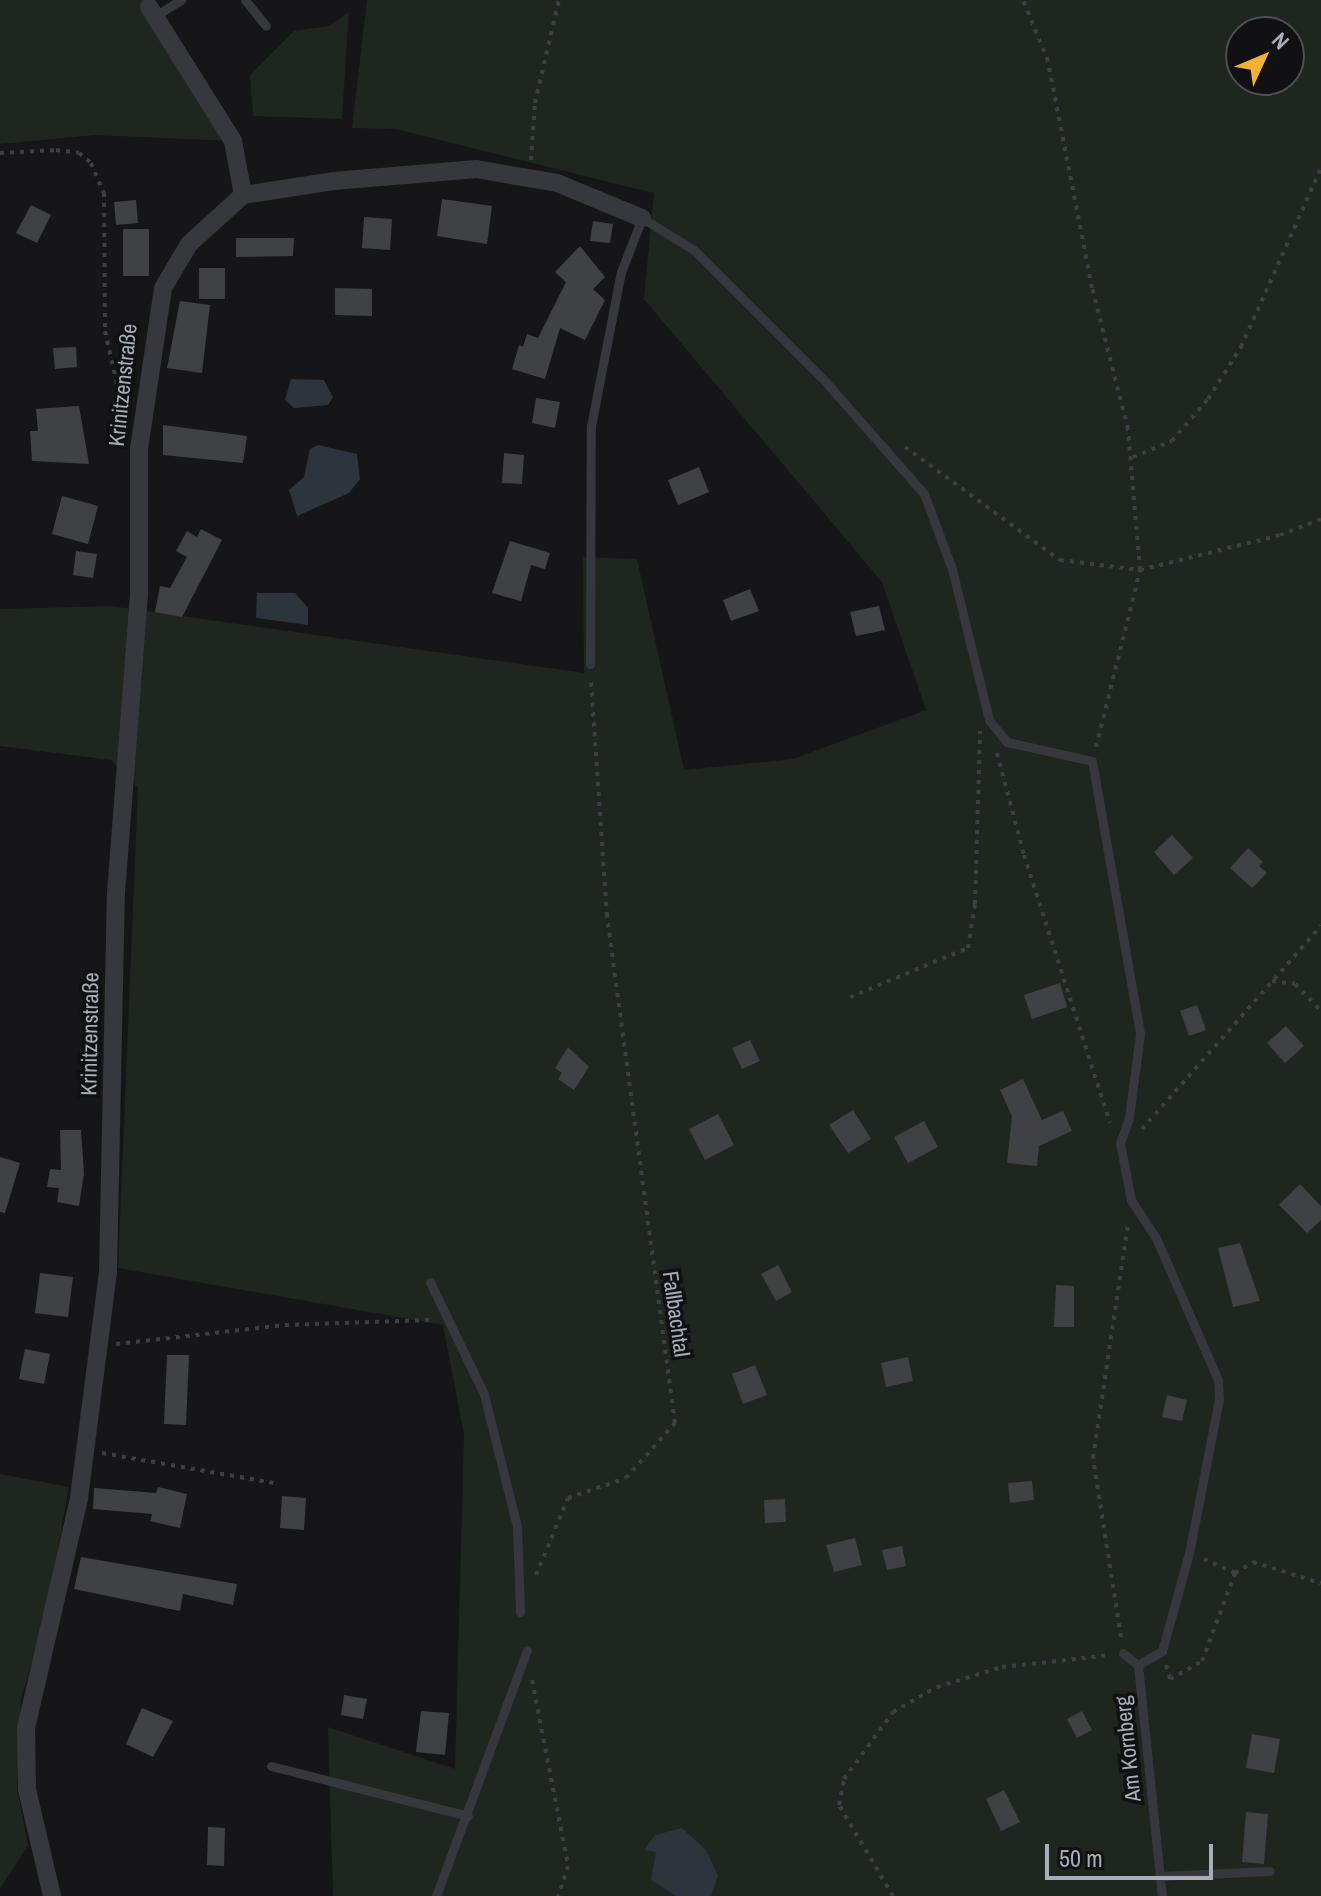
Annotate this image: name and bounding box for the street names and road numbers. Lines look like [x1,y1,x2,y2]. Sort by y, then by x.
street label: Krinitzenstraße [103,322,143,448]
street label: Krinitzenstraße [76,972,104,1096]
street label: Fallbachtal [657,1269,695,1359]
street label: Am Kornberg [1109,1695,1147,1803]

